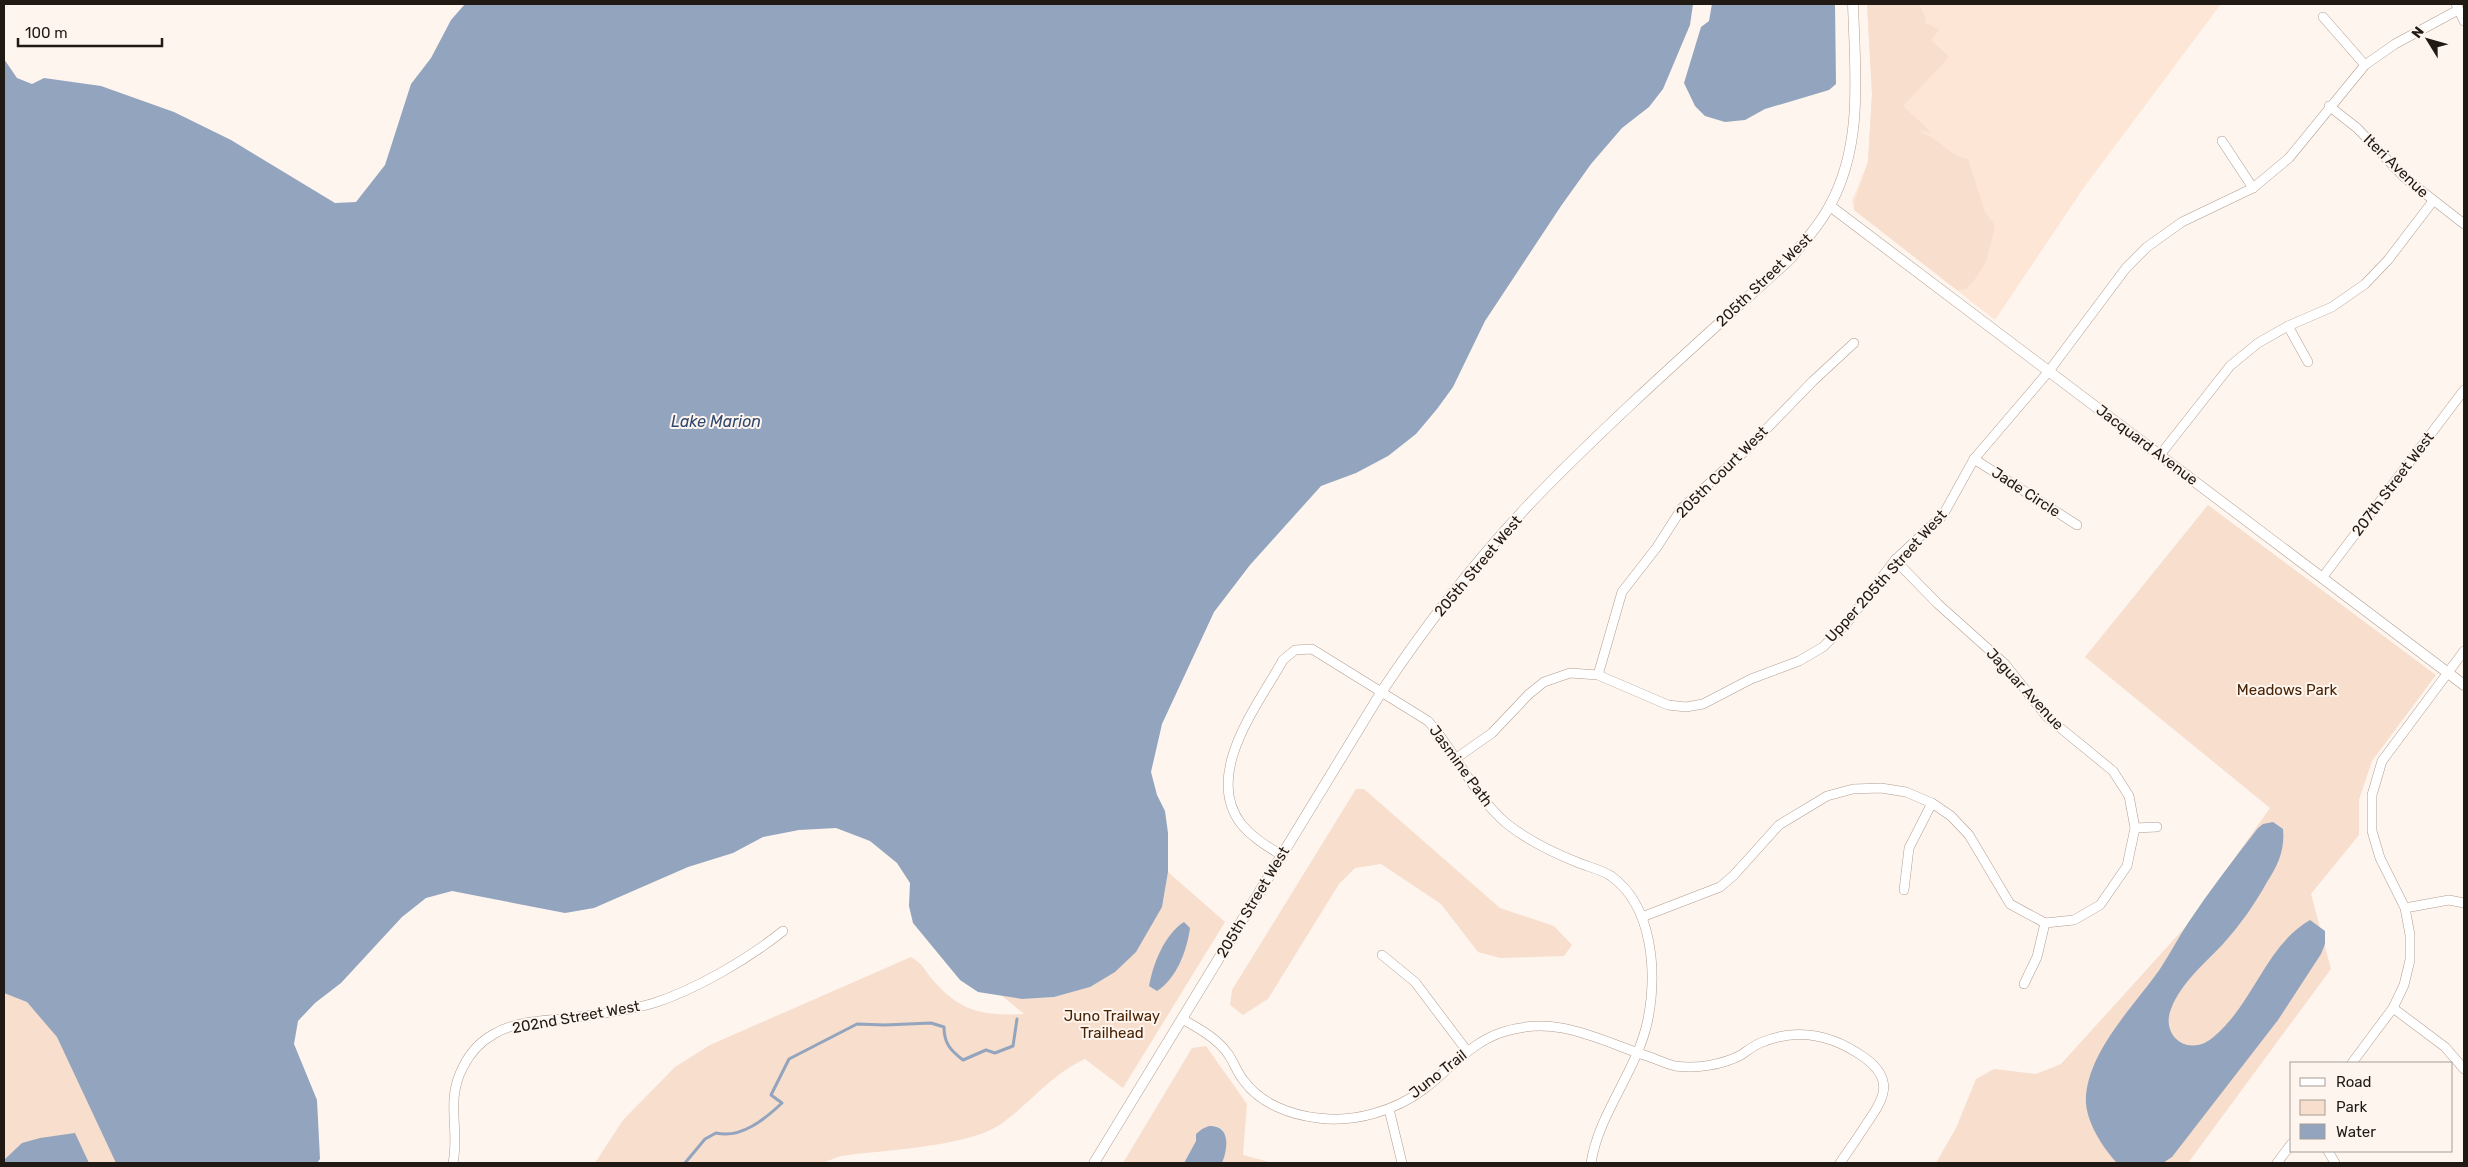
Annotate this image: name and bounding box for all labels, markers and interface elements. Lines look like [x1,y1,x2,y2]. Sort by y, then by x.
scale bar [18,15,161,47]
north arrow [2403,15,2453,65]
text: N [2408,23,2428,42]
text: 100 m [25,24,67,42]
street label: Iteri Avenue [2360,131,2432,201]
street label: 205th Street West [1712,230,1816,330]
street label: Jacquard Avenue [2093,401,2201,489]
water label: Lake Marion [671,412,761,431]
street label: 205th Court West [1672,422,1772,522]
street label: 207th Street West [2348,429,2438,539]
street label: Jade Circle [1988,463,2064,521]
street label: Upper 205th Street West [1822,506,1950,646]
street label: 205th Street West [1431,512,1526,620]
street label: Jaguar Avenue [1983,644,2067,734]
park label: Meadows Park [2237,681,2337,699]
street label: Jasmine Path [1425,722,1497,810]
street label: 205th Street West [1213,843,1293,961]
street label: 202nd Street West [511,997,641,1037]
park label: Juno Trailway Trailhead [1064,1007,1160,1042]
street label: Juno Trail [1406,1046,1470,1102]
legend [2290,1062,2453,1152]
text: Road [2336,1073,2372,1091]
text: Park [2336,1098,2367,1116]
text: Water [2336,1123,2376,1141]

